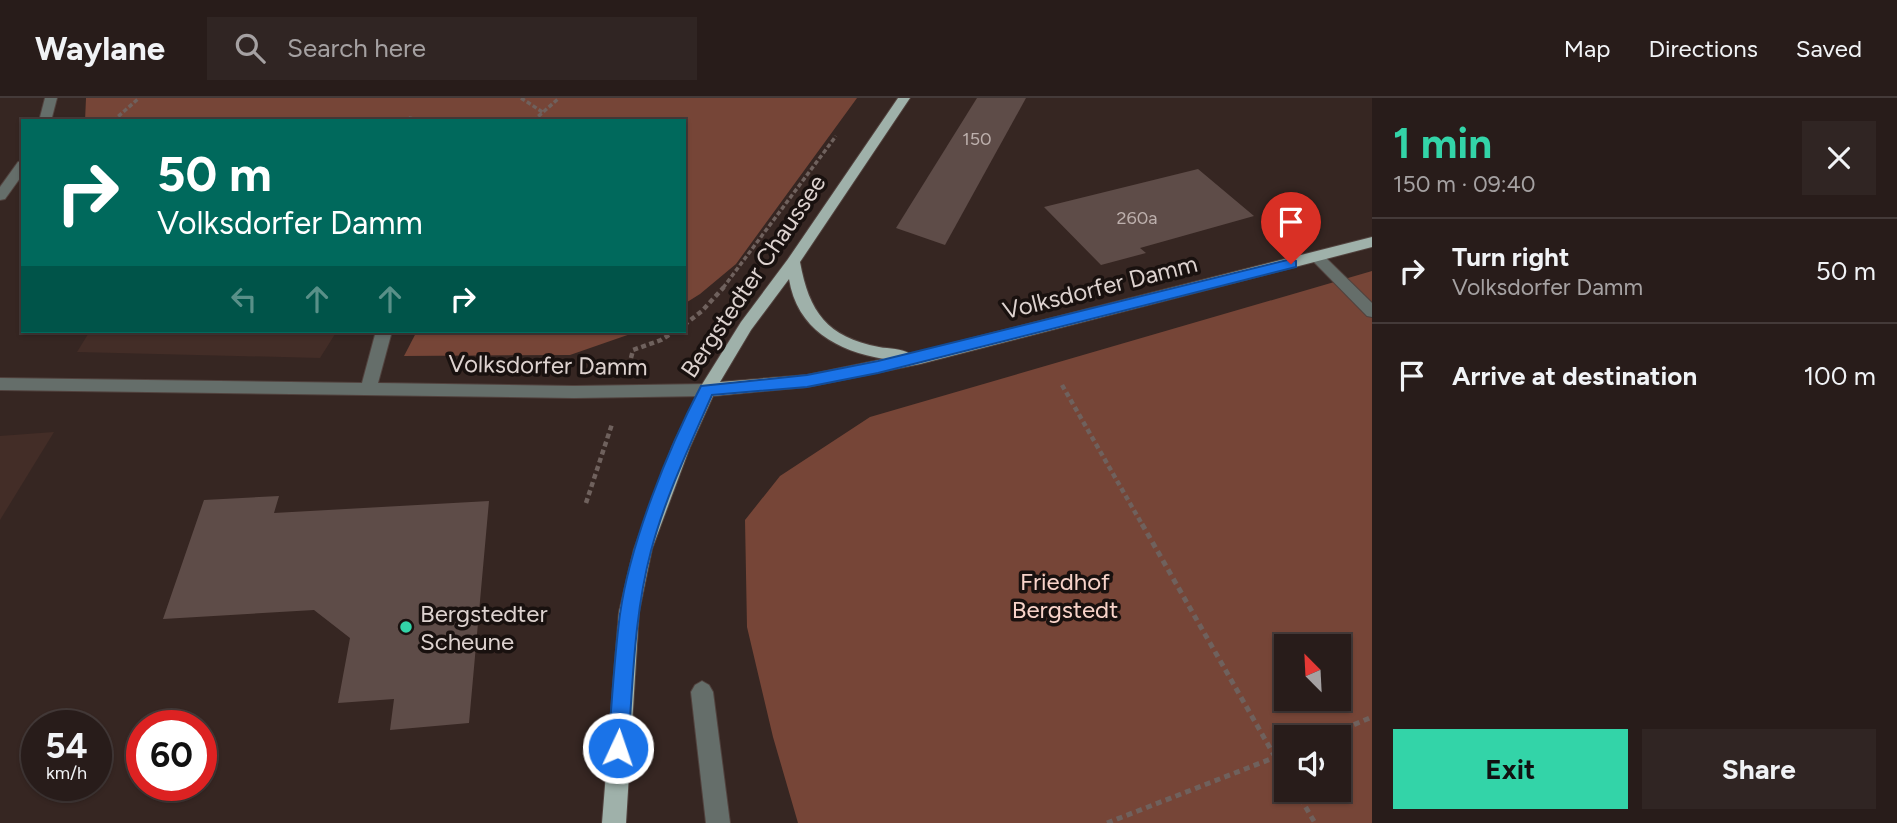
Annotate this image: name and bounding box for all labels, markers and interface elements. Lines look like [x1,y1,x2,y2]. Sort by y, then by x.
search box [207,17,697,80]
text: Waylane [35,29,165,68]
icon: search [231,29,269,67]
text: Search here [287,32,426,64]
text: Map [1564,34,1610,63]
text: Directions [1648,34,1758,63]
text: Saved [1796,34,1862,63]
text: 1 min [1393,118,1492,169]
button: close [1802,121,1876,195]
house number: 150 [962,128,992,150]
text: 50 m [157,144,272,203]
icon: right [42,147,133,238]
street label: Bergstedter Chaussee [674,169,832,383]
text: 150 m · 09:40 [1393,170,1536,198]
pin [1261,192,1321,264]
icon: arrive [1272,203,1310,241]
text: Volksdorfer Damm [157,204,423,242]
house number: 260a [1117,207,1157,229]
text: Turn right [1452,241,1569,273]
street label: Volksdorfer Damm [1000,249,1200,325]
icon: right [1393,252,1431,290]
text: 50 m [1816,255,1876,287]
text: Volksdorfer Damm [1452,273,1643,301]
icon: left [225,280,263,318]
icon: ahead [298,280,336,318]
icon: ahead [371,280,409,318]
icon: right [444,280,482,318]
street label: Volksdorfer Damm [448,349,648,381]
icon: arrive [1393,357,1431,395]
text: Arrive at destination [1452,360,1697,392]
text: 100 m [1803,360,1876,392]
park label: Friedhof Bergstedt [1012,567,1118,624]
place label: Bergstedter Scheune [420,599,548,656]
marker: Bergstedter Scheune [398,619,414,635]
north arrow [1274,634,1351,710]
map controls [1274,634,1351,802]
speed limit sign: 60 [126,710,217,801]
position arrow [581,711,655,785]
text: 54 [45,725,88,767]
button: sound [1274,725,1351,802]
button: Exit [1393,729,1628,809]
button: Share [1642,729,1876,809]
text: km/h [46,762,87,784]

